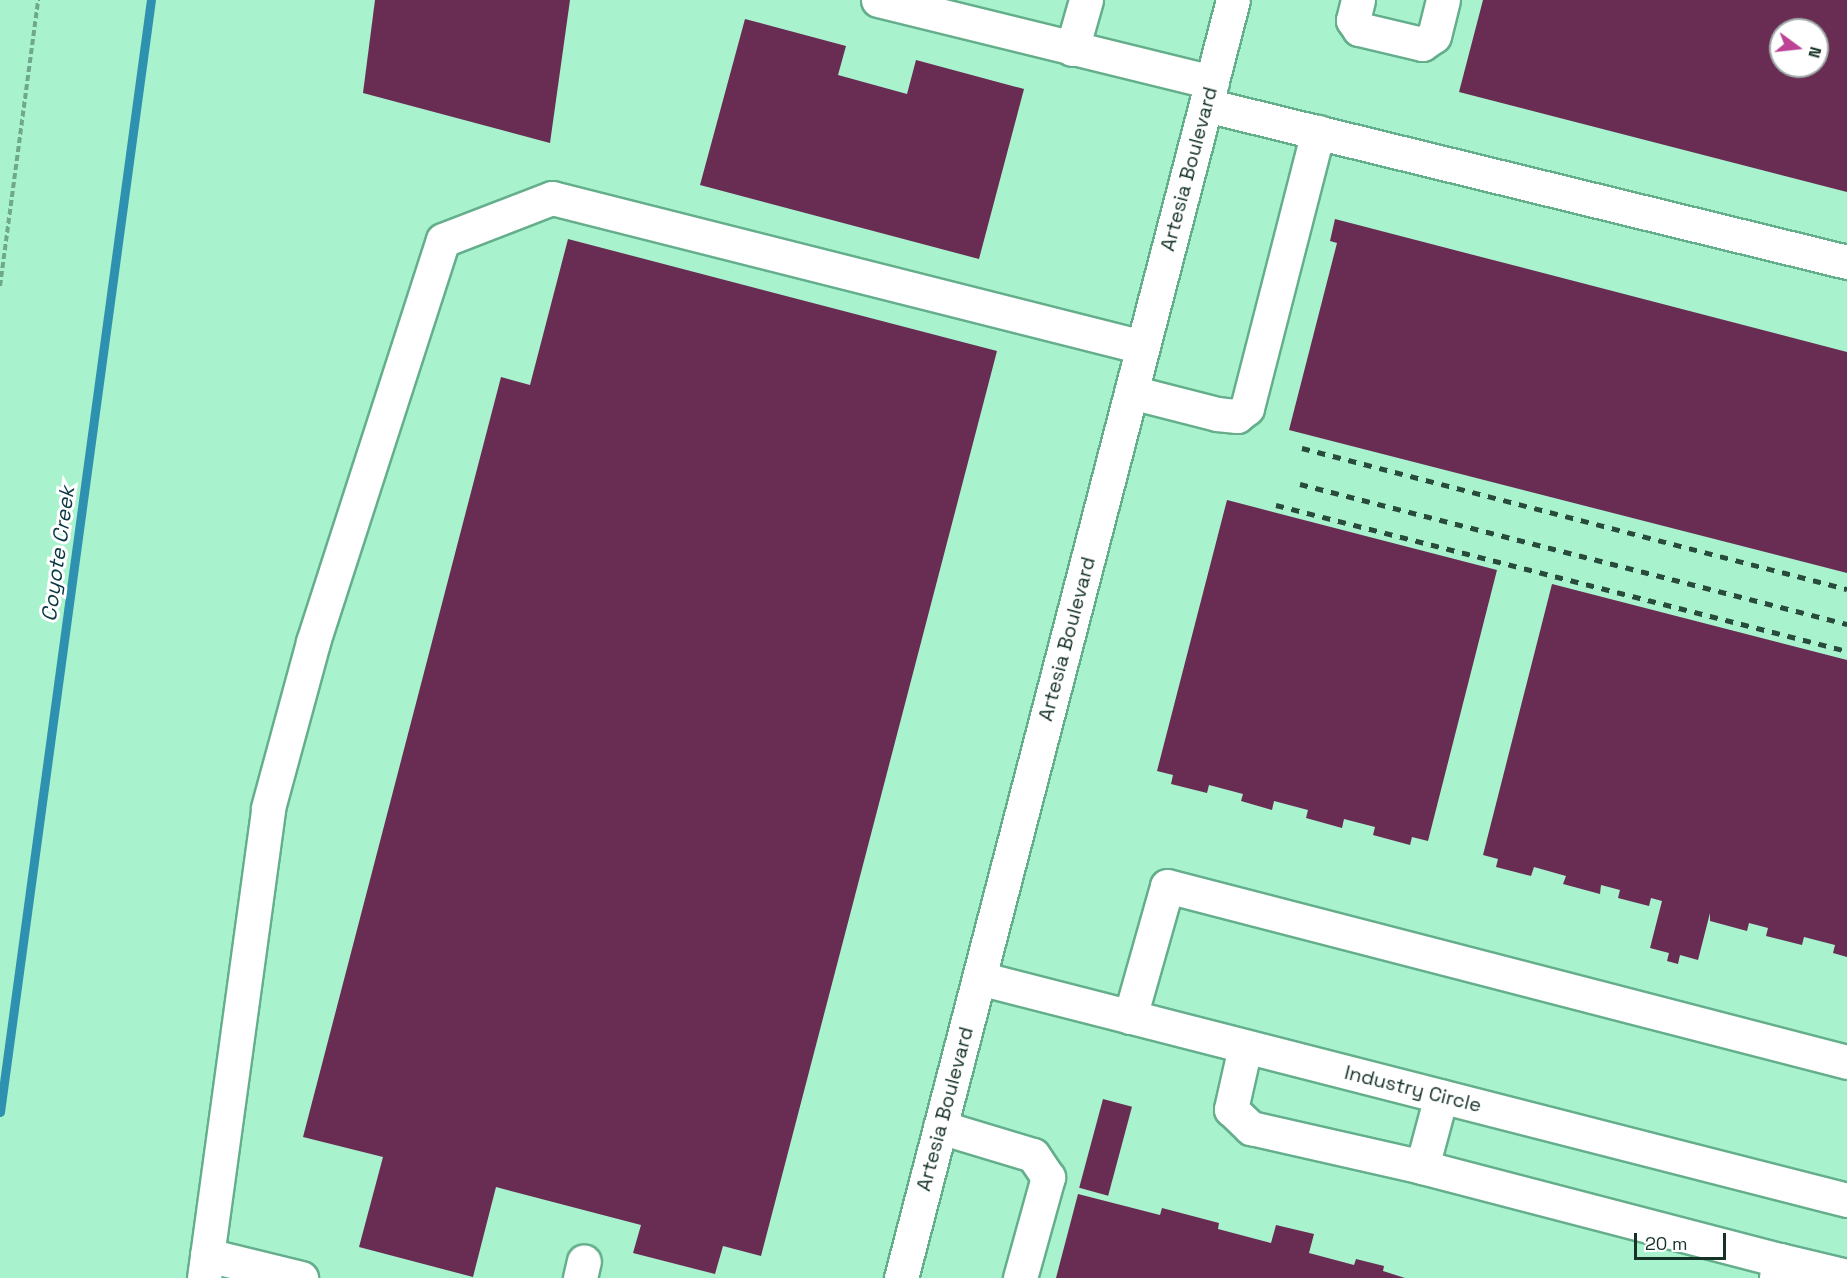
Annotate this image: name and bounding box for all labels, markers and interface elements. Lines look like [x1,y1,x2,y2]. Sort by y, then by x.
north arrow [1769,18,1829,78]
text: N [1803,44,1826,60]
street label: Artesia Boulevard [1156,84,1222,254]
water label: Coyote Creek [36,485,80,623]
street label: Artesia Boulevard [1034,554,1100,724]
street label: Artesia Boulevard [912,1024,978,1194]
street label: Industry Circle [1342,1060,1484,1118]
scale bar [1637,1221,1728,1259]
text: 20 m [1645,1232,1688,1255]

